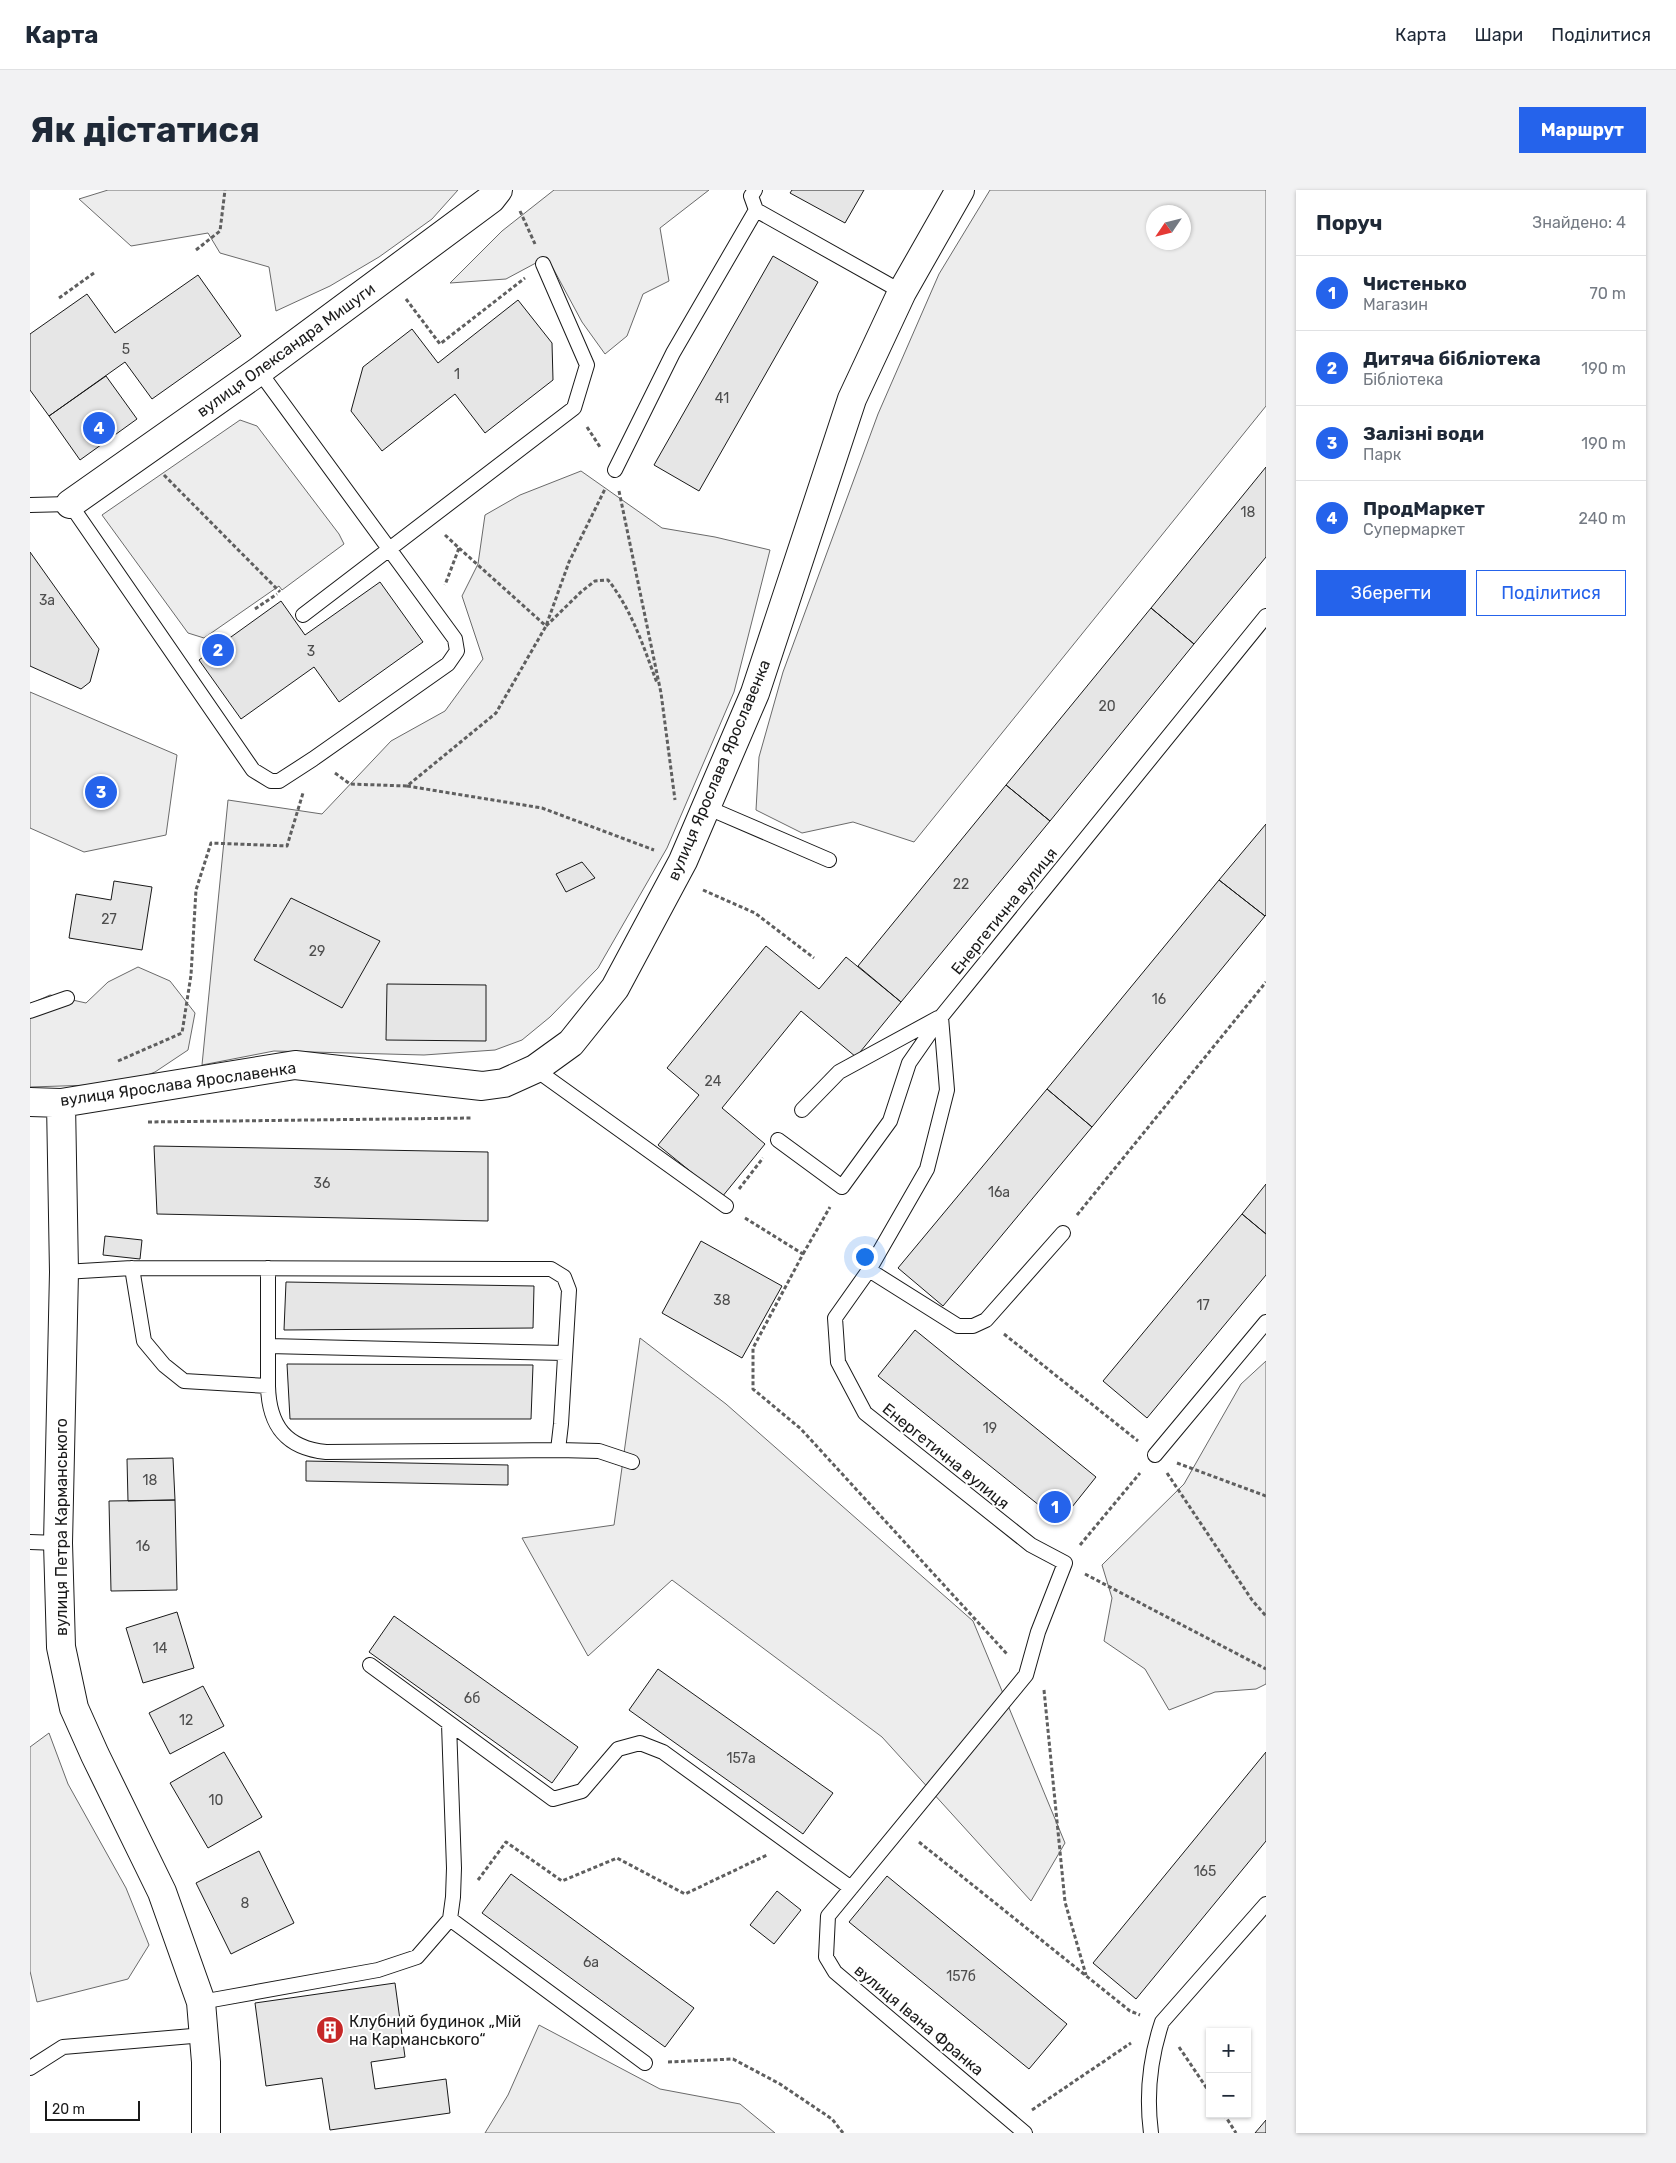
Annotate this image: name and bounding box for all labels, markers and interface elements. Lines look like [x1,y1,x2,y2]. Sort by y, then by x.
text: Карта [25,21,98,49]
text: Карта [1395,24,1446,46]
text: Шари [1474,24,1523,46]
text: Поділитися [1551,24,1651,46]
button: Маршрут [1519,107,1646,153]
text: Як дістатися [30,109,260,151]
north arrow [1146,205,1191,250]
text: Поруч [1316,210,1382,235]
text: Знайдено: 4 [1532,213,1626,232]
text: Чистенько [1363,272,1467,295]
street label: вулиця Олександра Мишуги [193,279,379,421]
text: 1 [1328,284,1336,303]
text: 70 m [1589,284,1626,303]
text: Магазин [1363,295,1428,314]
house number: 5 [122,341,130,358]
text: Дитяча бібліотека [1363,347,1541,370]
text: 2 [1327,359,1337,378]
text: 190 m [1581,359,1626,378]
house number: 1 [454,366,460,383]
text: Бібліотека [1363,370,1443,389]
house number: 41 [715,390,729,407]
pin: 4 [83,409,115,447]
text: Залізні води [1363,422,1484,445]
text: 3 [1327,434,1337,453]
text: 190 m [1581,434,1626,453]
text: Парк [1363,445,1401,464]
text: ПродМаркет [1363,497,1485,520]
house number: 18 [1241,504,1256,521]
text: 4 [1327,509,1337,528]
text: 240 m [1579,509,1626,528]
text: Супермаркет [1363,520,1465,539]
button: Зберегти [1316,570,1466,616]
button: Поділитися [1476,570,1626,616]
house number: 3а [39,592,55,609]
pin: 2 [202,631,234,669]
house number: 3 [307,643,315,660]
street label: вулиця Ярослава Ярославенка [664,657,774,883]
house number: 20 [1098,698,1116,715]
pin: 3 [85,773,117,811]
street label: Енергетична вулиця [947,844,1061,978]
house number: 22 [953,876,969,893]
house number: 27 [101,911,117,928]
house number: 29 [309,943,325,960]
house number: 16 [1152,991,1166,1008]
street label: вулиця Ярослава Ярославенка [59,1058,297,1110]
house number: 24 [705,1073,722,1090]
house number: 36 [314,1175,330,1192]
house number: 16а [988,1184,1010,1201]
your location [852,1244,878,1270]
house number: 38 [713,1292,731,1309]
house number: 17 [1196,1297,1210,1314]
street label: Енергетична вулиця [879,1399,1013,1513]
street label: вулиця Петра Карманського [52,1418,71,1636]
house number: 19 [983,1420,997,1437]
house number: 18 [143,1472,158,1489]
pin: 1 [1039,1488,1071,1526]
house number: 16 [136,1538,150,1555]
house number: 14 [153,1640,168,1657]
house number: 6б [464,1690,480,1707]
house number: 12 [179,1712,193,1729]
house number: 157а [726,1750,756,1767]
house number: 10 [209,1792,224,1809]
house number: 165 [1194,1863,1216,1880]
house number: 8 [241,1895,250,1912]
house number: 6а [583,1954,599,1971]
street label: вулиця Івана Франка [851,1960,987,2080]
house number: 157б [946,1968,976,1985]
place label: Клубний будинок „Мій на Карманського“ [349,2012,521,2049]
building icon: Клубний будинок „Мій на Карманського“ [315,2015,345,2045]
map controls [1206,2028,1251,2118]
button: + [1206,2028,1251,2073]
button: − [1206,2073,1251,2118]
scale bar [45,2098,140,2121]
text: 20 m [52,2101,85,2118]

